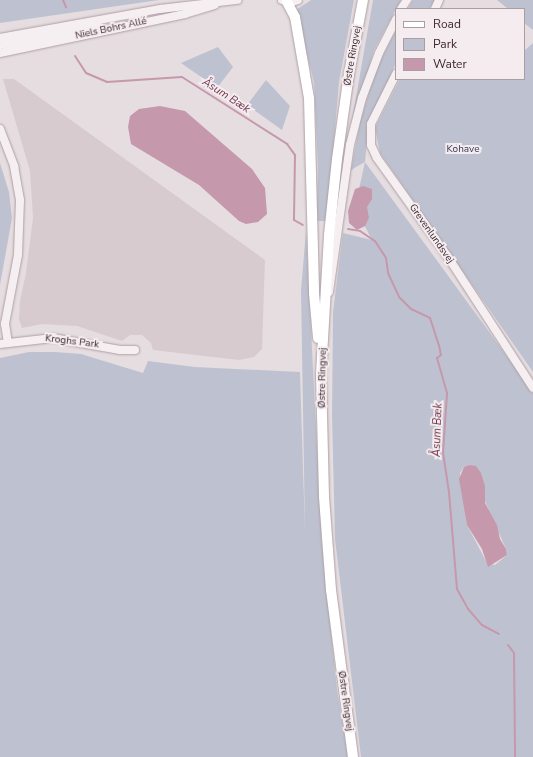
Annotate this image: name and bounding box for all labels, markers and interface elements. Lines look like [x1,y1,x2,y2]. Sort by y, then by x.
legend [395,8,525,80]
street label: Niels Bohrs Allé [74,16,148,42]
text: Road [433,16,461,32]
street label: Østre Ringvej [342,25,364,87]
text: Park [433,36,457,52]
text: Water [433,56,467,72]
water label: Åsum Bæk [200,76,252,116]
park label: Kohave [446,144,480,156]
street label: Grevenlundsvej [406,202,456,266]
street label: Kroghs Park [44,333,100,351]
street label: Østre Ringvej [316,348,330,408]
water label: Åsum Bæk [430,403,446,457]
street label: Østre Ringvej [335,670,355,732]

